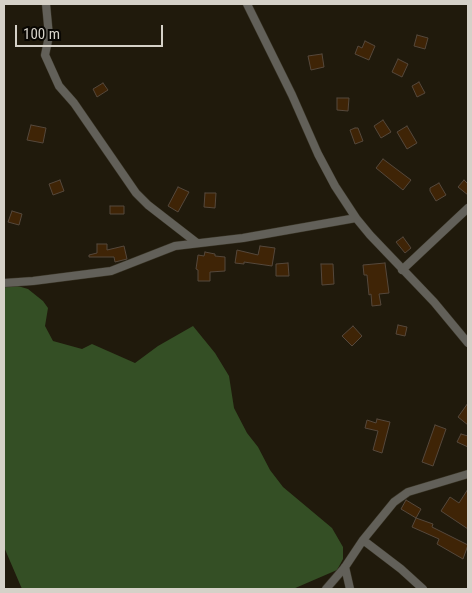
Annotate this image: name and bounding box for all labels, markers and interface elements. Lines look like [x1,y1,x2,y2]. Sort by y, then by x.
scale bar [18,15,165,47]
text: 100 m [23,25,60,43]

